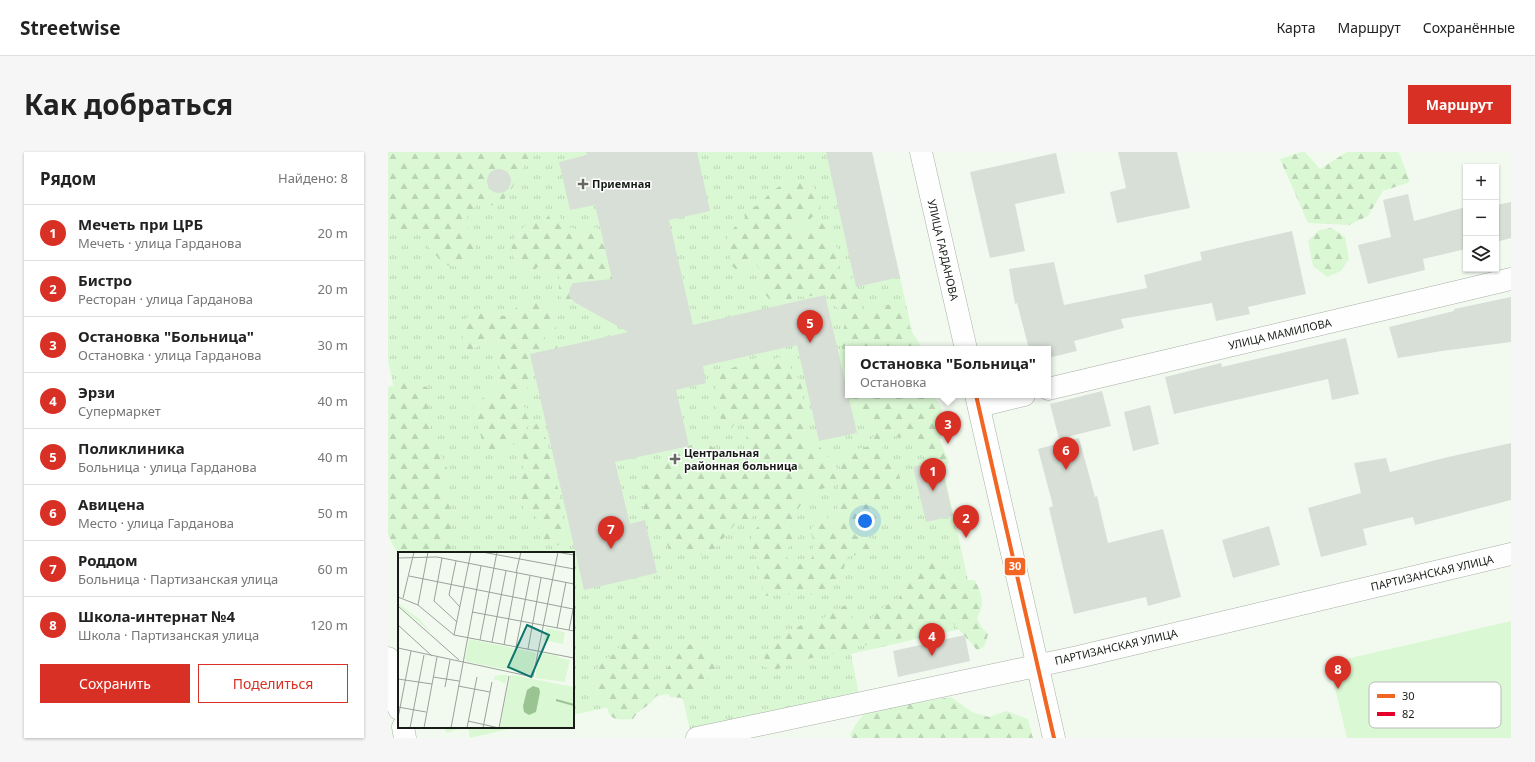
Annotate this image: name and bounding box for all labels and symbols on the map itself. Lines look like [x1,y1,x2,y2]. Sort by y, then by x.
place label: Приемная [592,176,651,191]
marker: Приемная [577,178,589,190]
street label: УЛИЦА ГАРДАНОВА [925,198,963,303]
pin: 5 [797,310,823,343]
street label: УЛИЦА МАМИЛОВА [1227,314,1334,353]
pin: 3 [935,411,961,444]
pin: 6 [1053,437,1079,470]
place label: Центральная районная больница [684,445,798,473]
marker: Центральная районная больница [669,453,681,465]
pin: 1 [920,458,946,491]
pin: 2 [953,505,979,538]
your location [855,511,875,531]
pin: 7 [598,516,624,549]
street label: ПАРТИЗАНСКАЯ УЛИЦА [1369,551,1496,594]
inset map [398,552,574,728]
line badge: 30 [1004,557,1026,576]
text: 30 [1009,558,1021,573]
pin: 4 [919,623,945,656]
street label: ПАРТИЗАНСКАЯ УЛИЦА [1053,625,1180,668]
pin: 8 [1325,656,1351,689]
legend [1369,682,1501,728]
text: 30 [1402,688,1415,703]
text: 82 [1402,706,1415,721]

